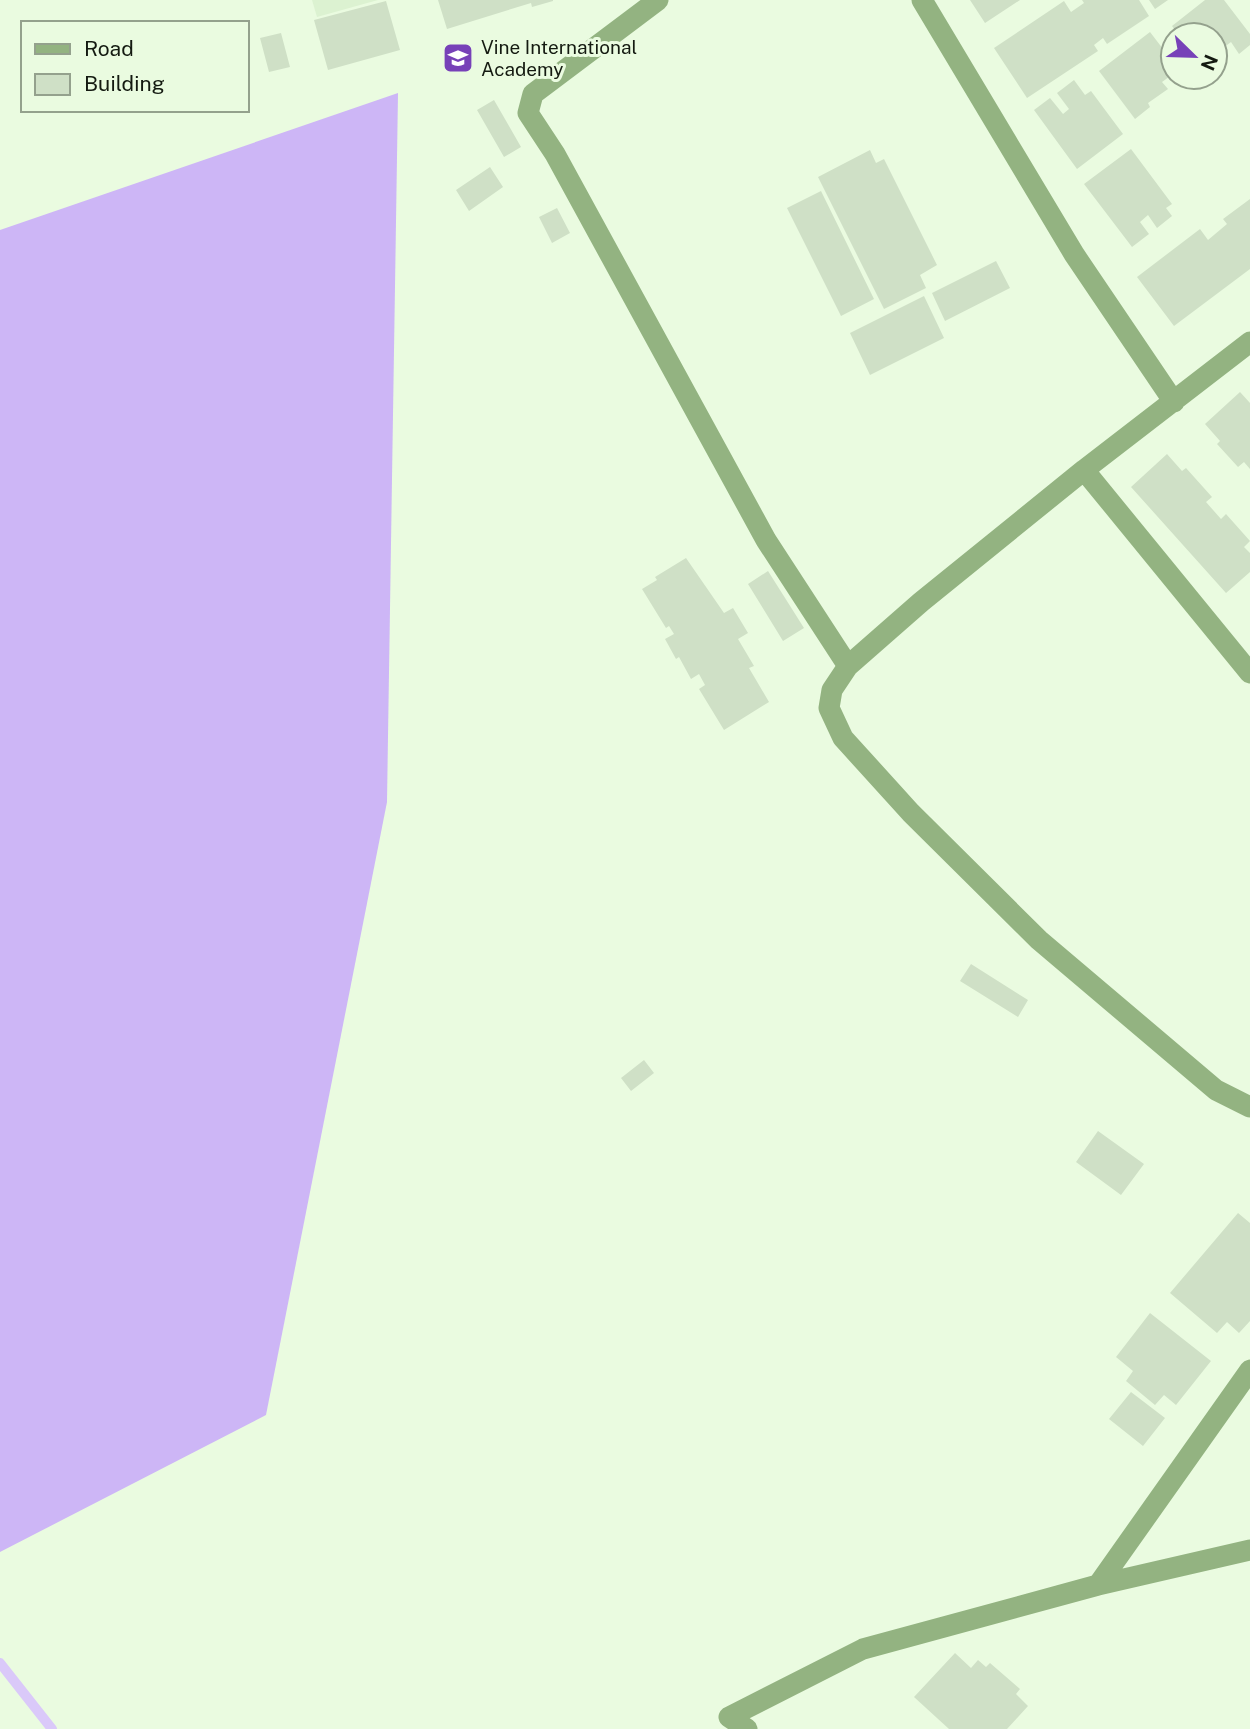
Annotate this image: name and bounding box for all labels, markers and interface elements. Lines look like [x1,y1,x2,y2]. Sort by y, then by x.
legend [21,21,248,112]
north arrow [1159,21,1229,91]
text: Road [84,36,134,61]
place label: Vine International Academy [481,36,637,80]
school or university icon: Vine International Academy [441,41,475,75]
text: N [1197,52,1223,74]
text: Building [84,71,165,96]

